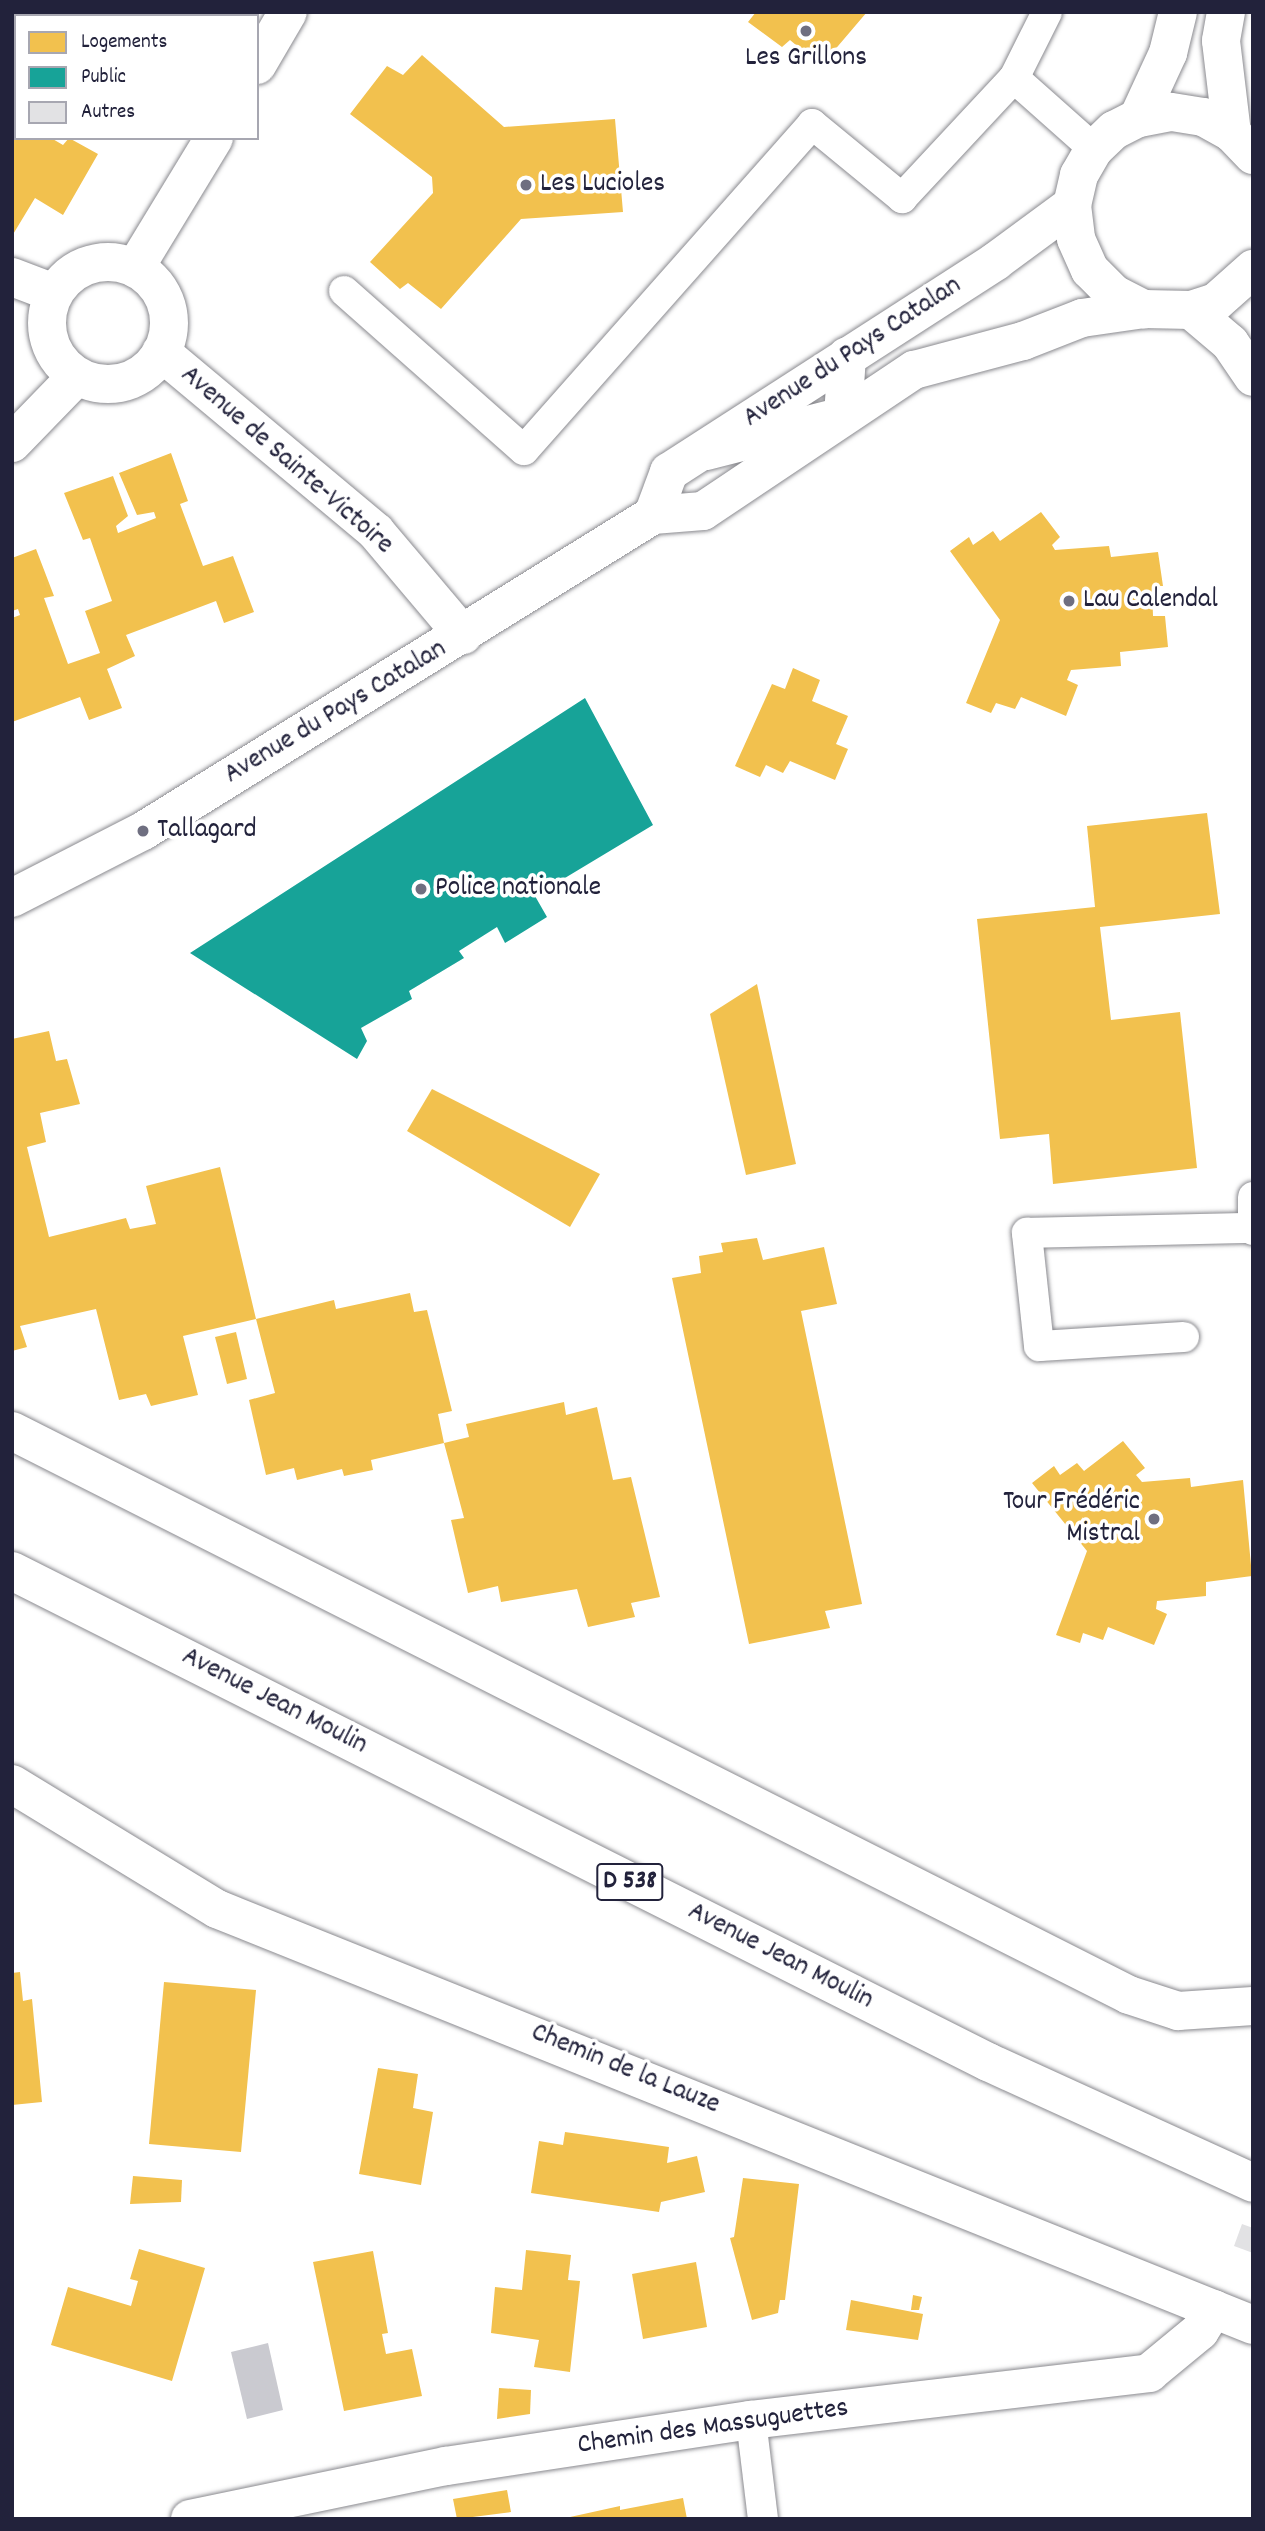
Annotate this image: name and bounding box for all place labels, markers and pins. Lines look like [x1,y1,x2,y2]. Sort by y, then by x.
marker: Les Grillons [798,23,814,39]
place label: Les Grillons [745,42,867,76]
place label: Les Lucioles [540,168,665,202]
marker: Les Lucioles [518,177,534,193]
place label: Lau Calendal [1083,584,1218,618]
marker: Lau Calendal [1061,593,1077,609]
place label: Tallagard [157,814,257,848]
marker: Tallagard [135,823,151,839]
place label: Police nationale [435,872,601,906]
marker: Police nationale [413,881,429,897]
place label: Tour Frédéric Mistral [1003,1486,1140,1552]
marker: Tour Frédéric Mistral [1146,1511,1162,1527]

